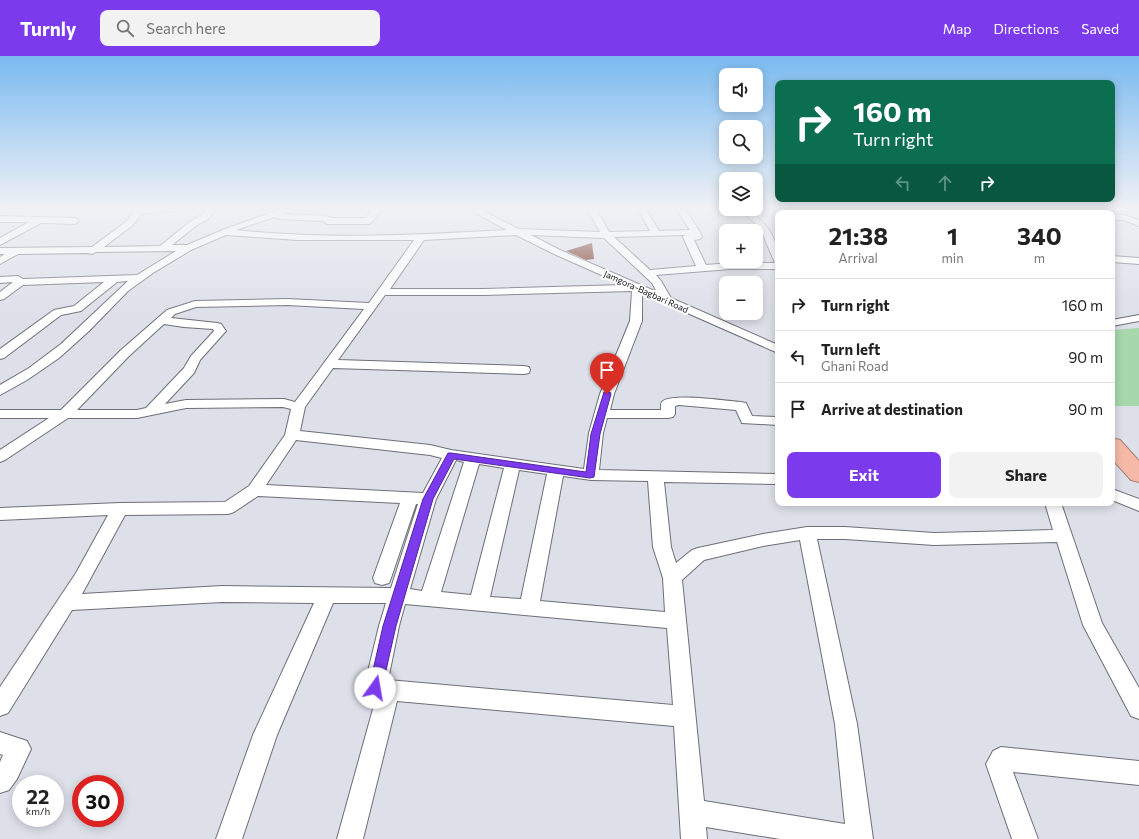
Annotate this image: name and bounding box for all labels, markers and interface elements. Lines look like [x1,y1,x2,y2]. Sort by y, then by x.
search box [100,10,380,46]
text: Turnly [20,17,76,40]
icon: search [114,17,136,39]
text: Search here [146,19,226,37]
text: Map [943,20,972,37]
text: Directions [994,20,1059,37]
text: Saved [1081,20,1119,37]
map controls [719,68,763,320]
button: sound [719,68,763,112]
text: 160 m [853,94,931,128]
icon: right [787,96,839,148]
button: search [719,120,763,164]
text: Turn right [853,128,933,150]
button: layers [719,172,763,216]
icon: left [892,172,914,194]
icon: ahead [934,172,956,194]
icon: right [976,172,998,194]
text: 21:38 [828,221,888,250]
text: 1 [947,221,958,250]
text: 340 [1017,221,1062,250]
button: + [719,224,763,268]
text: Arrival [839,250,878,266]
text: min [941,250,964,266]
text: m [1034,250,1045,266]
street label: Jamgora-Bagbari Road [602,268,690,315]
button: − [719,276,763,320]
icon: right [787,294,809,316]
text: Turn right [821,296,890,314]
text: 160 m [1062,296,1103,314]
text: Turn left [821,340,880,358]
icon: left [787,346,809,368]
text: 90 m [1068,348,1103,366]
pin [590,353,624,394]
text: Ghani Road [821,358,888,374]
icon: arrive [596,359,618,381]
icon: arrive [787,398,809,420]
text: Arrive at destination [821,400,963,418]
text: 90 m [1068,400,1103,418]
button: Exit [787,452,941,498]
button: Share [949,452,1103,498]
position arrow [354,667,396,709]
speed limit sign: 30 [72,775,124,827]
text: 22 [27,784,49,808]
text: km/h [26,805,50,817]

